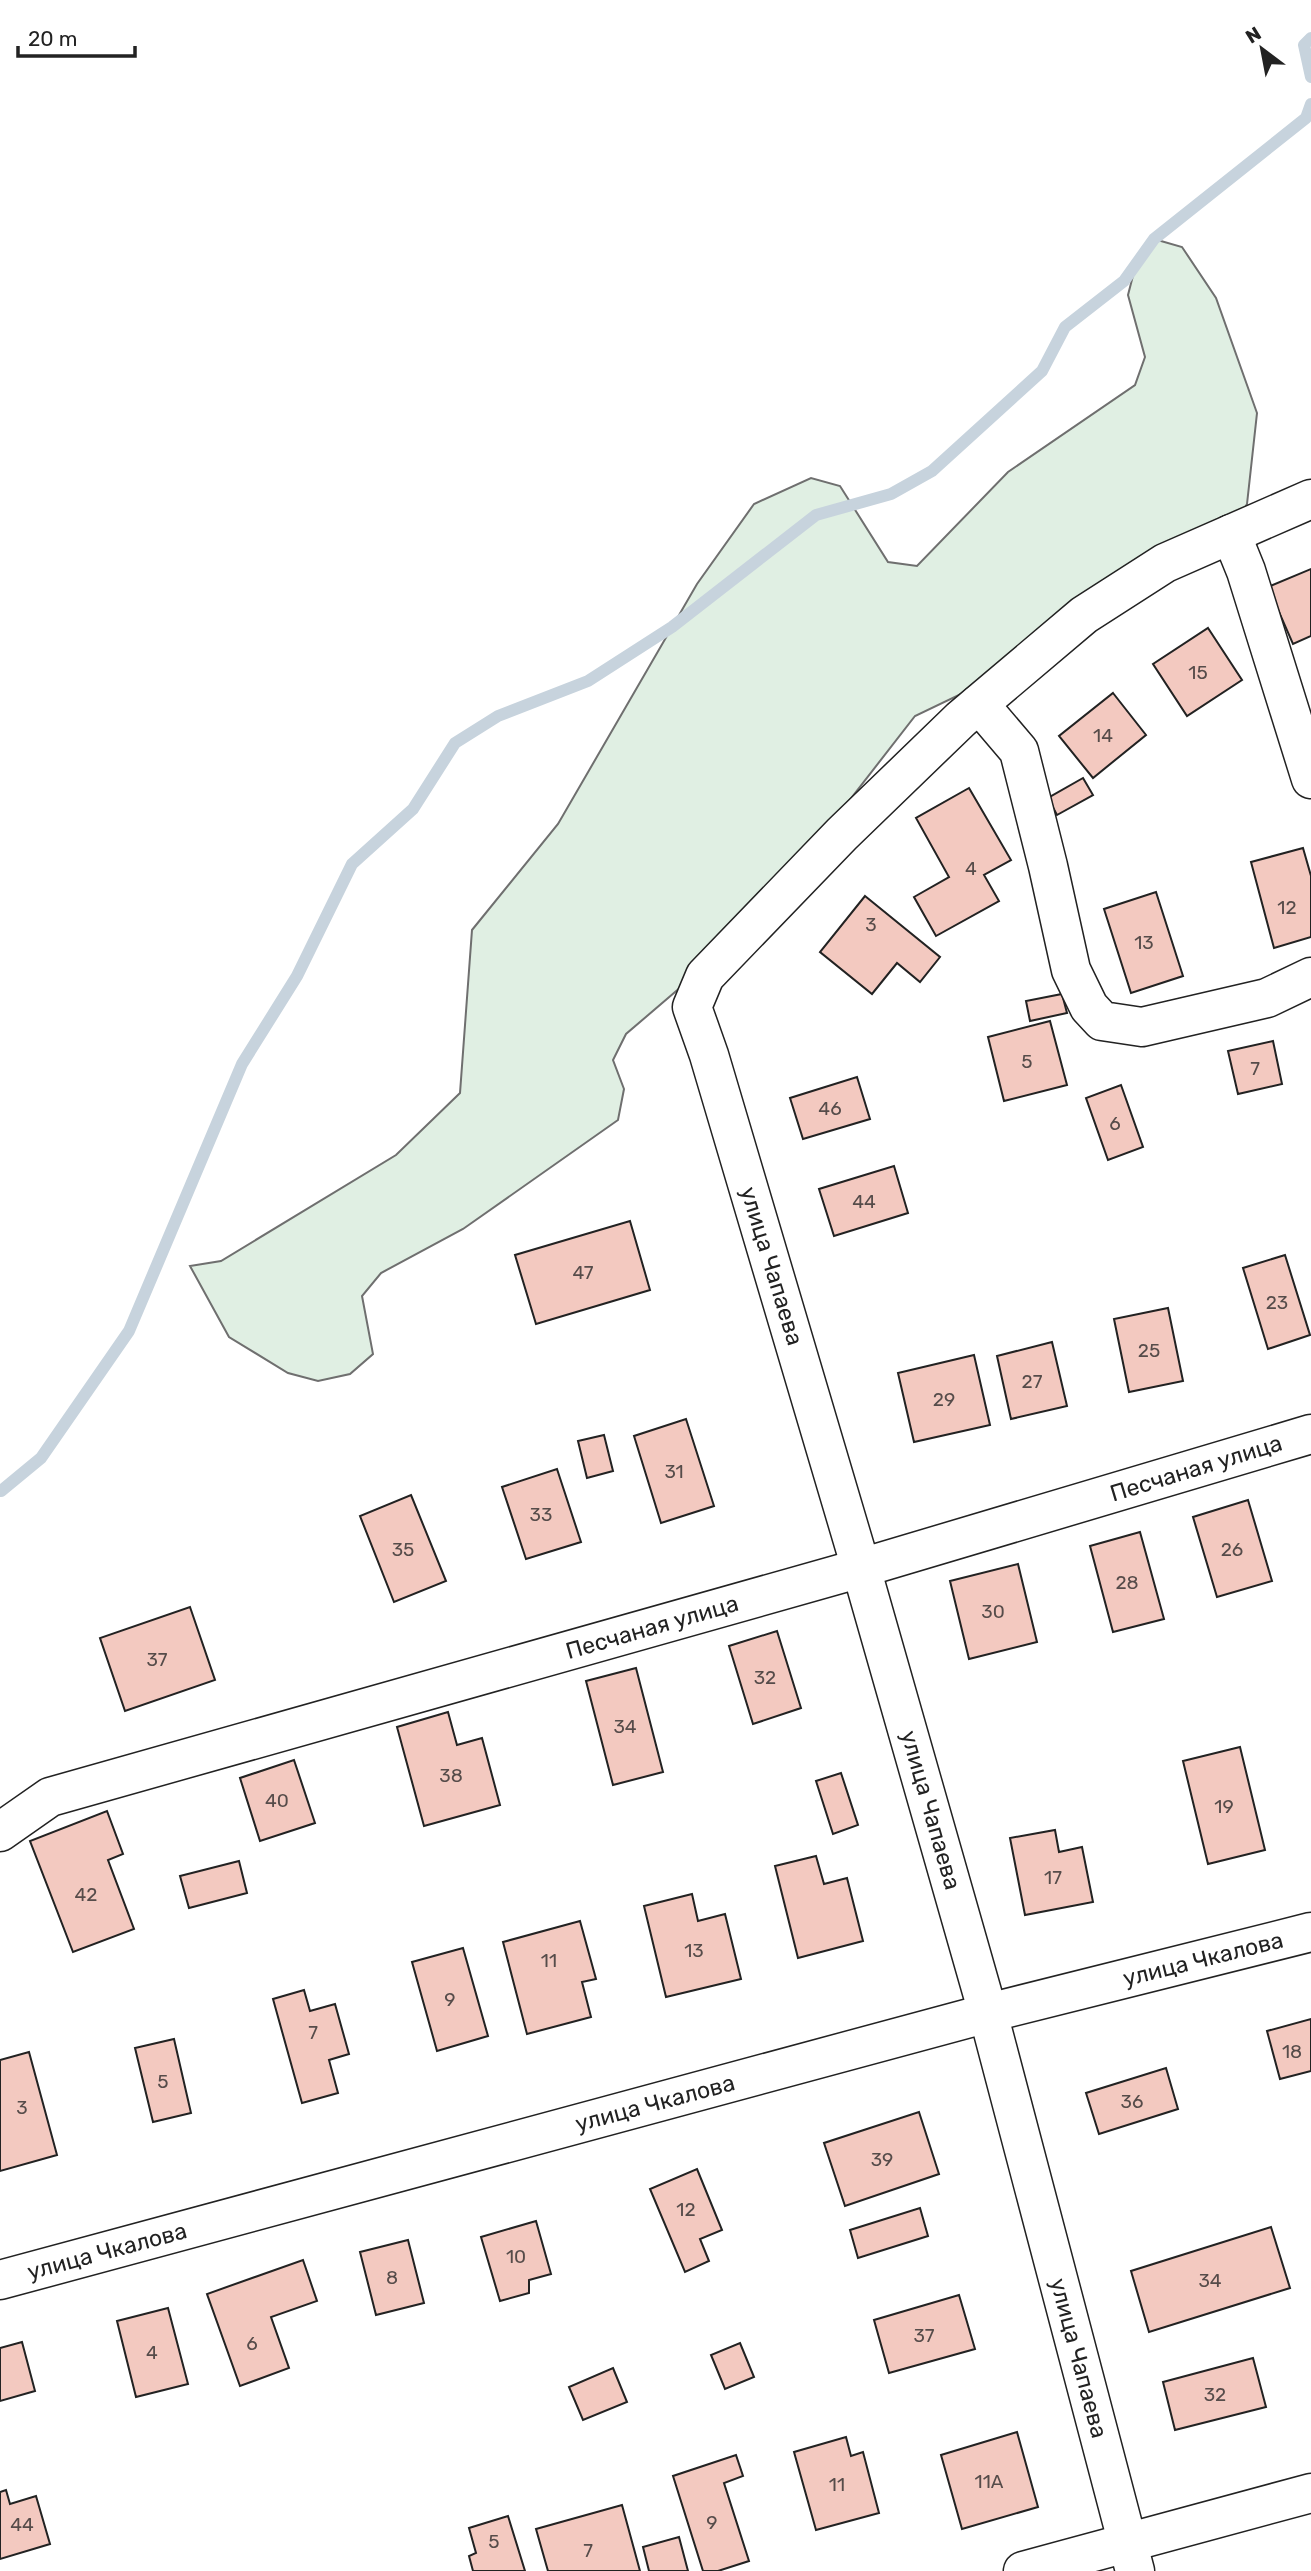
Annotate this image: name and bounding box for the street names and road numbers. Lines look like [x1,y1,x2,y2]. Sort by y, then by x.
street label: улица Чапаева [735,1183,809,1349]
street label: Песчаная улица [1107,1429,1285,1507]
street label: Песчаная улица [562,1589,742,1665]
street label: улица Чапаева [895,1727,967,1893]
street label: улица Чкалова [1120,1926,1286,1992]
street label: улица Чкалова [572,2068,738,2138]
street label: улица Чкалова [24,2216,190,2286]
street label: улица Чапаева [1044,2275,1114,2441]

